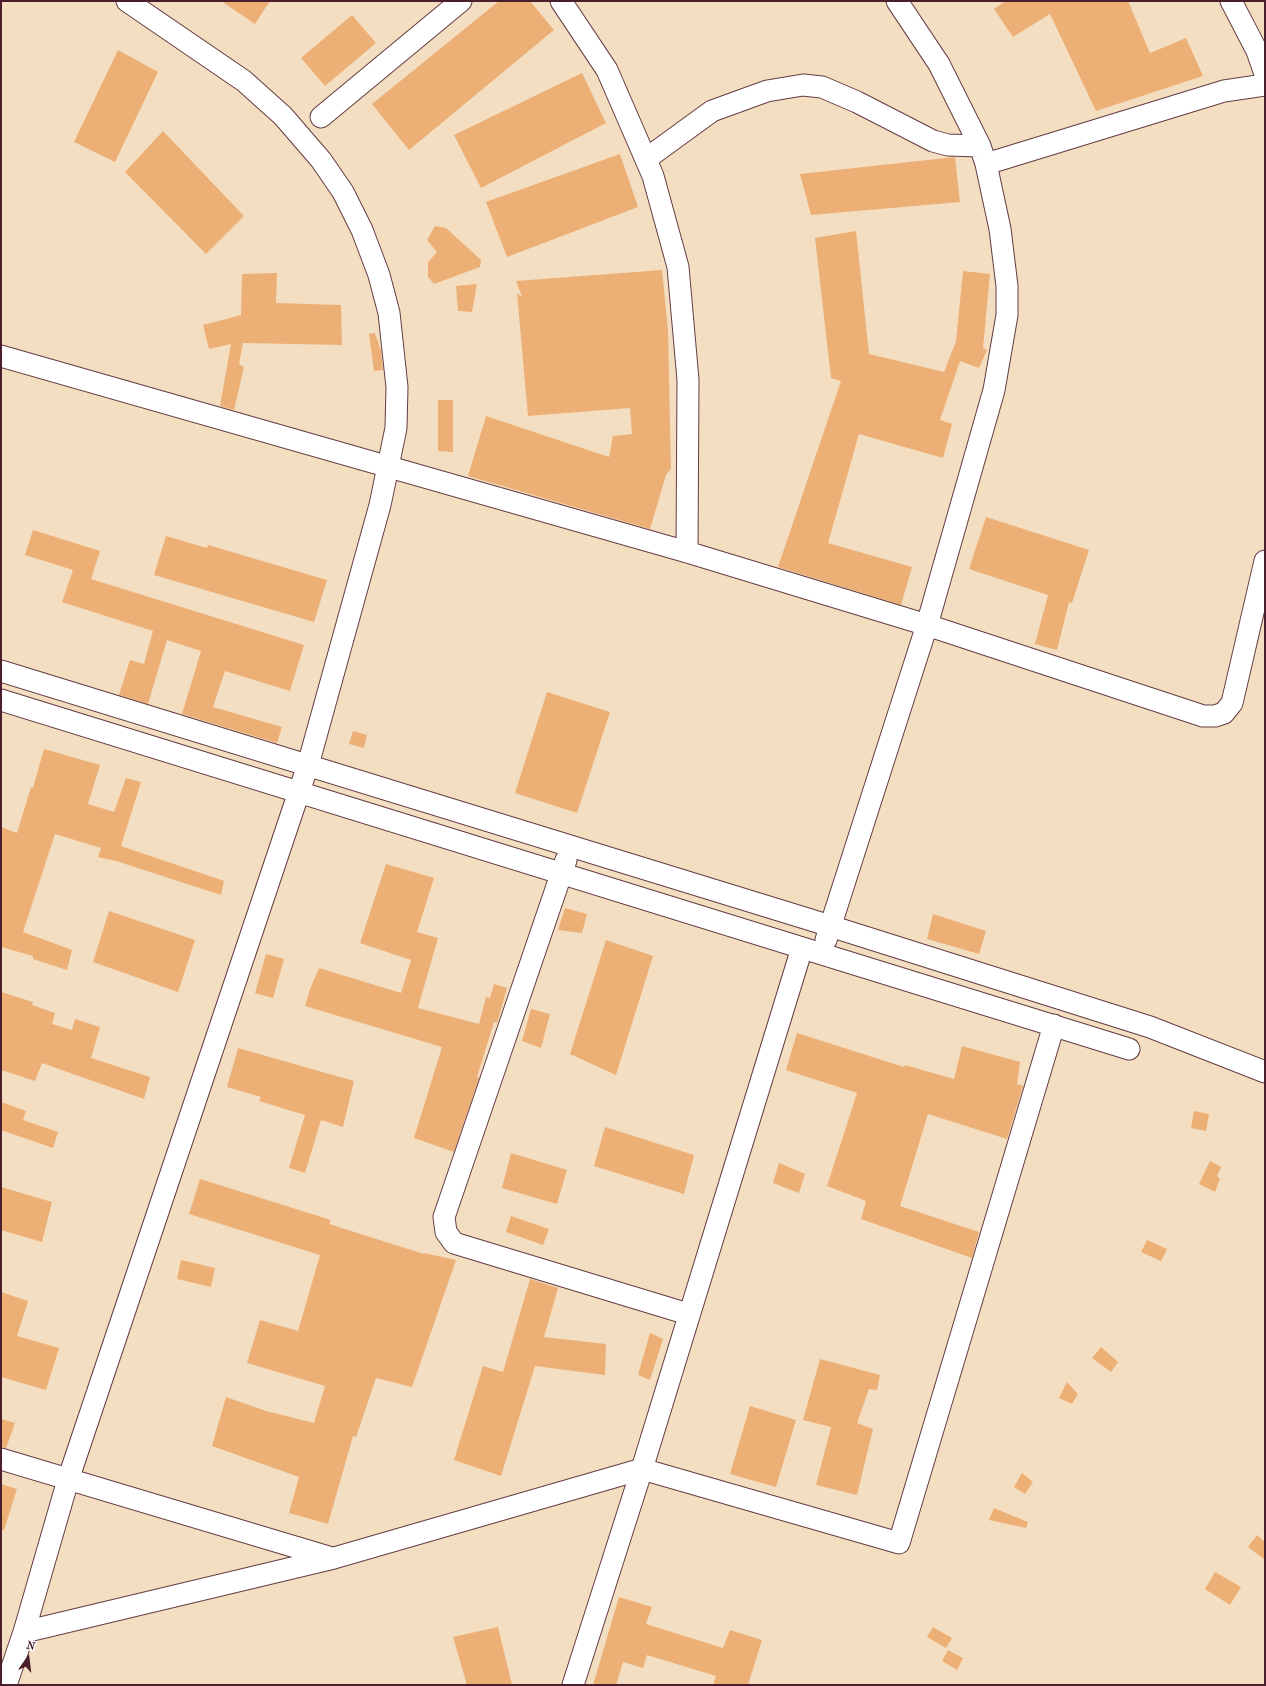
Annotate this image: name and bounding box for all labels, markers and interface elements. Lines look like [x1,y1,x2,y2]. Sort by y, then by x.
north arrow [8,1638,48,1678]
text: N [25,1639,37,1653]

